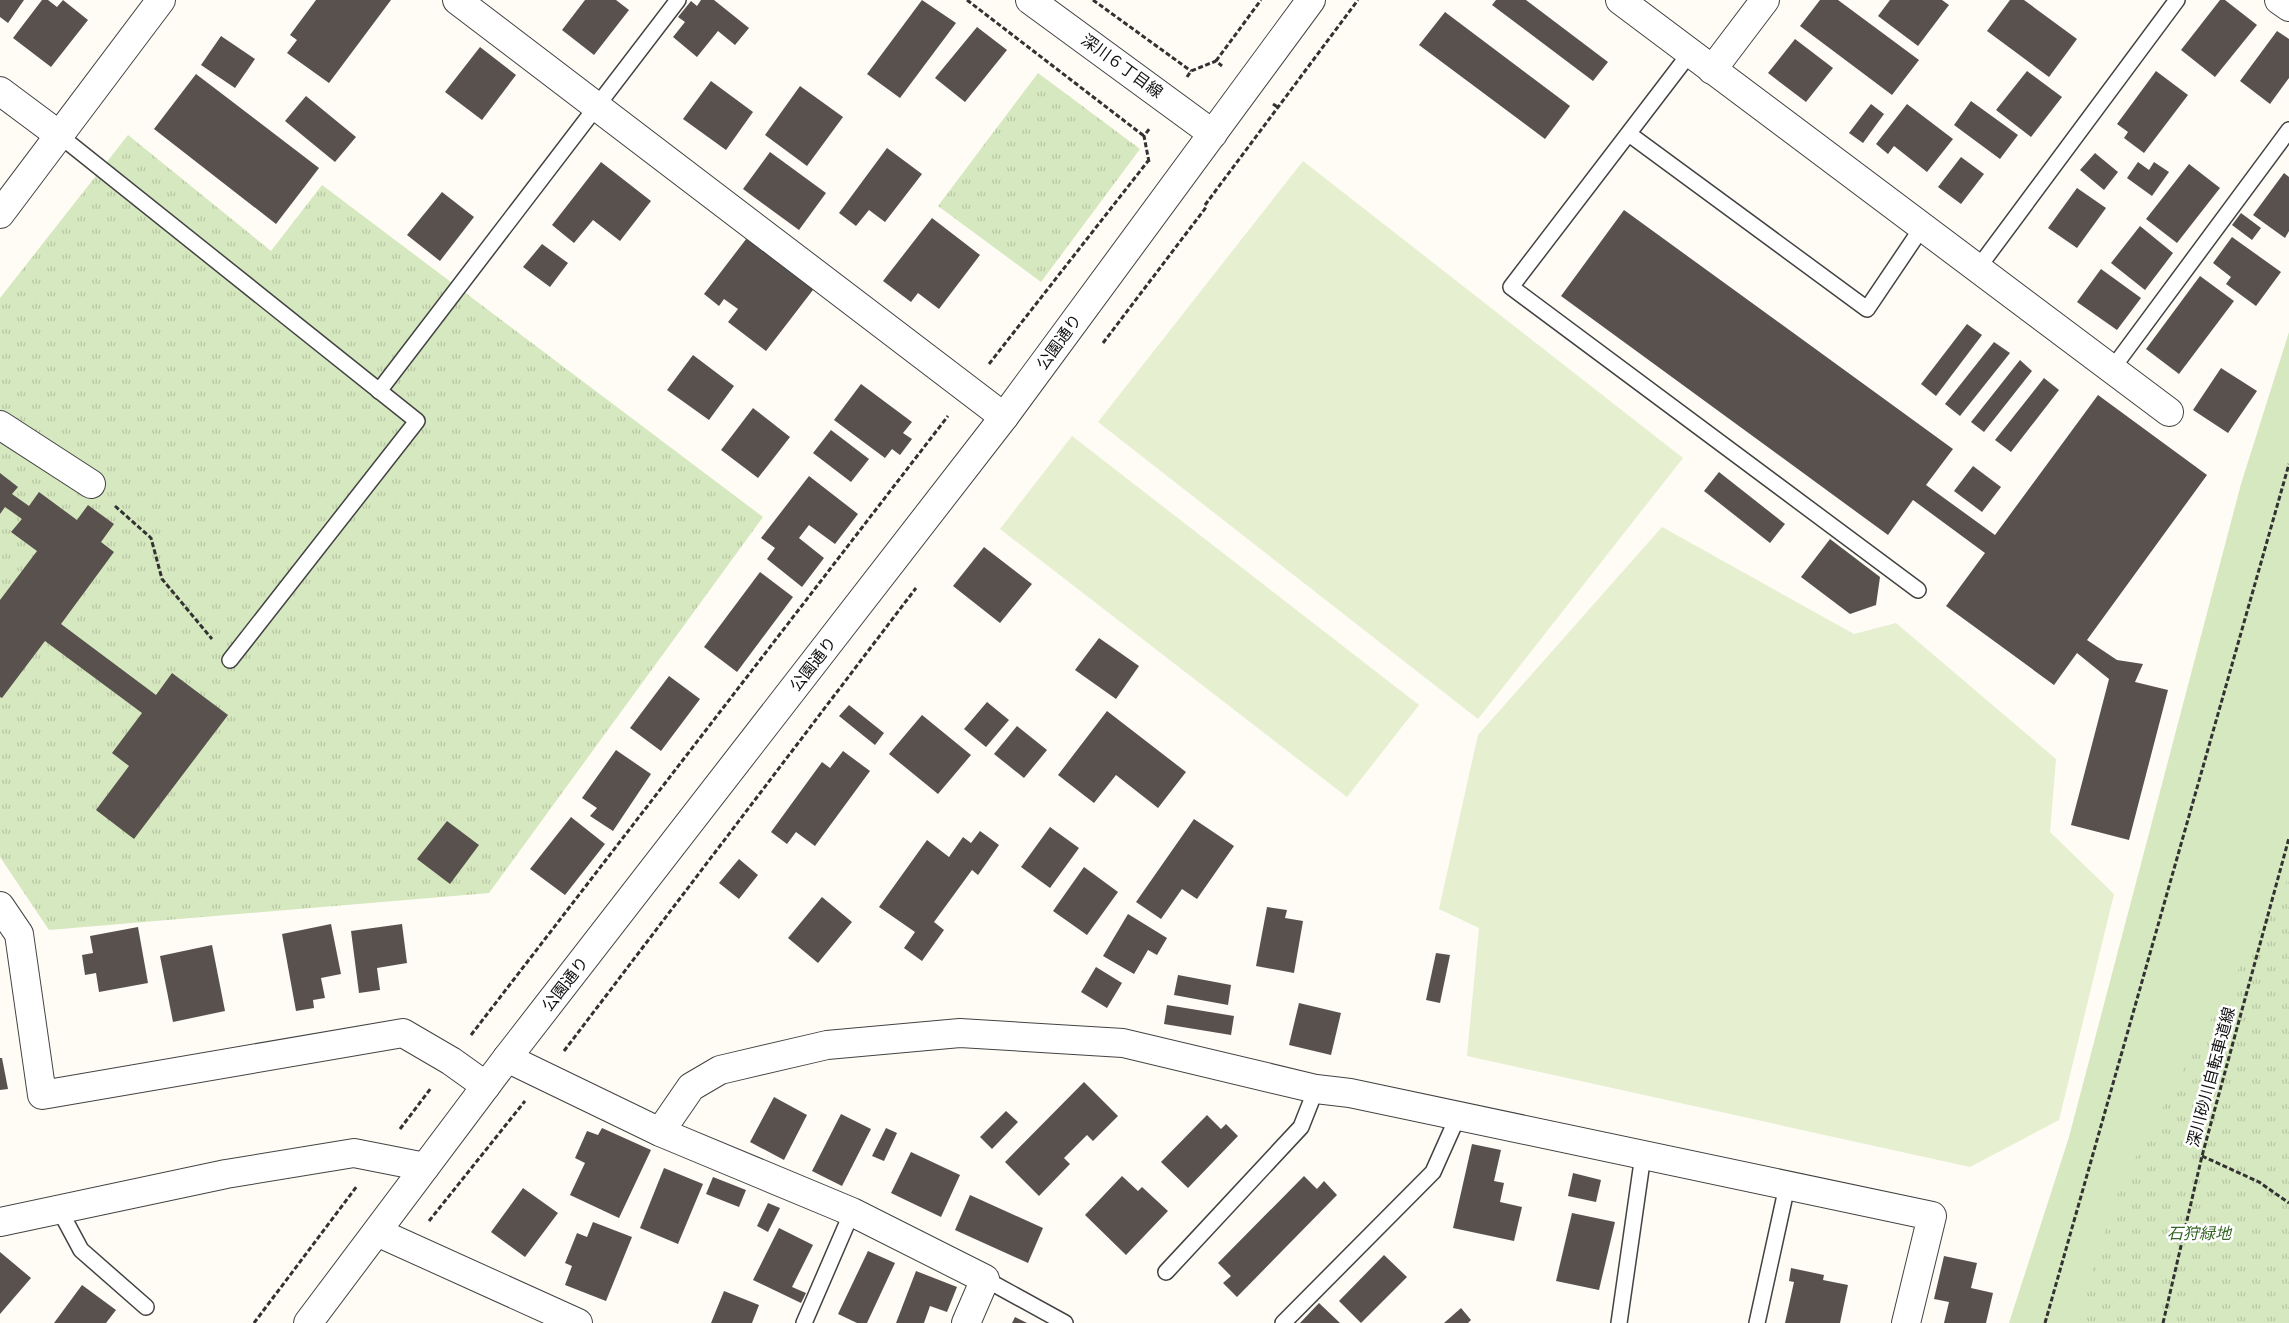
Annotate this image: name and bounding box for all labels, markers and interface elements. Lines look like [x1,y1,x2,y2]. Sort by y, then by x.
street label: 深川６丁目線 [1078,31,1166,101]
street label: 公園通り [1033,311,1085,373]
street label: 公園通り [787,634,839,694]
street label: 公園通り [539,954,591,1014]
street label: 深川砂川自転車道線 [2184,1005,2238,1149]
park label: 石狩緑地 [2167,1225,2233,1242]

